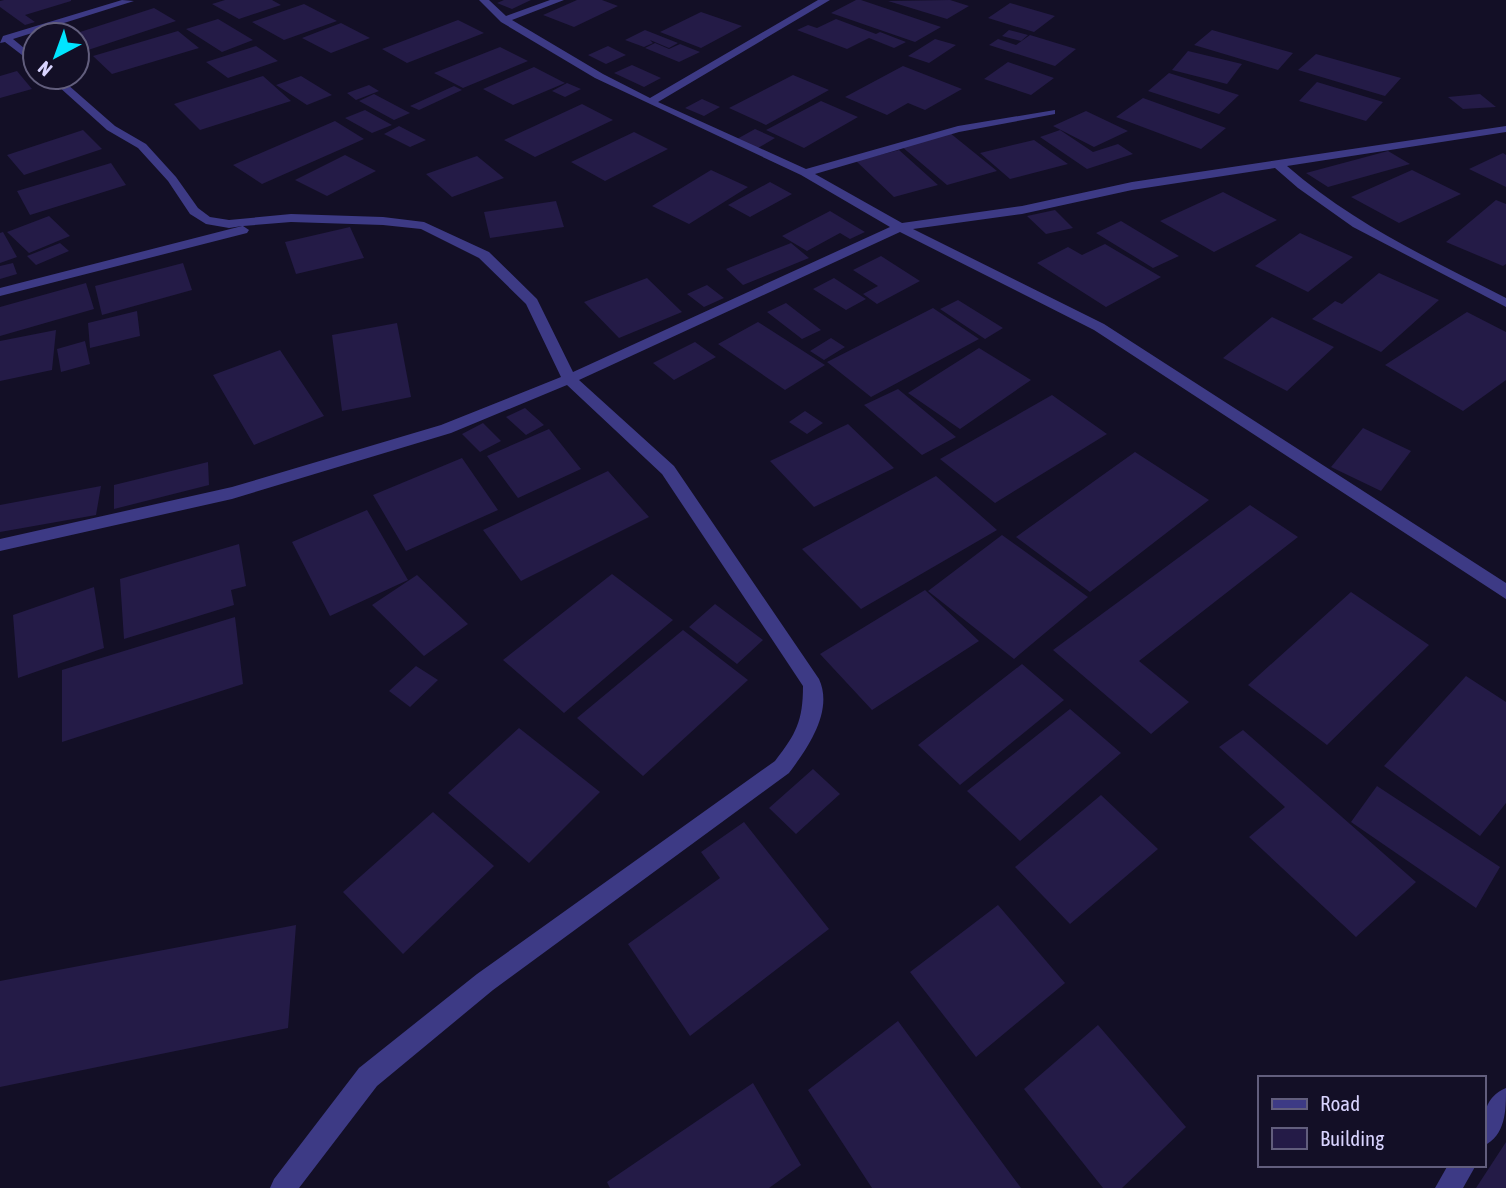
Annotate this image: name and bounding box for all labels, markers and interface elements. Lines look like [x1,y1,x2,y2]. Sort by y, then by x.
north arrow [21,21,91,91]
text: N [33,57,56,81]
legend [1258,1076,1485,1167]
text: Road [1320,1091,1360,1115]
text: Building [1320,1126,1384,1150]

